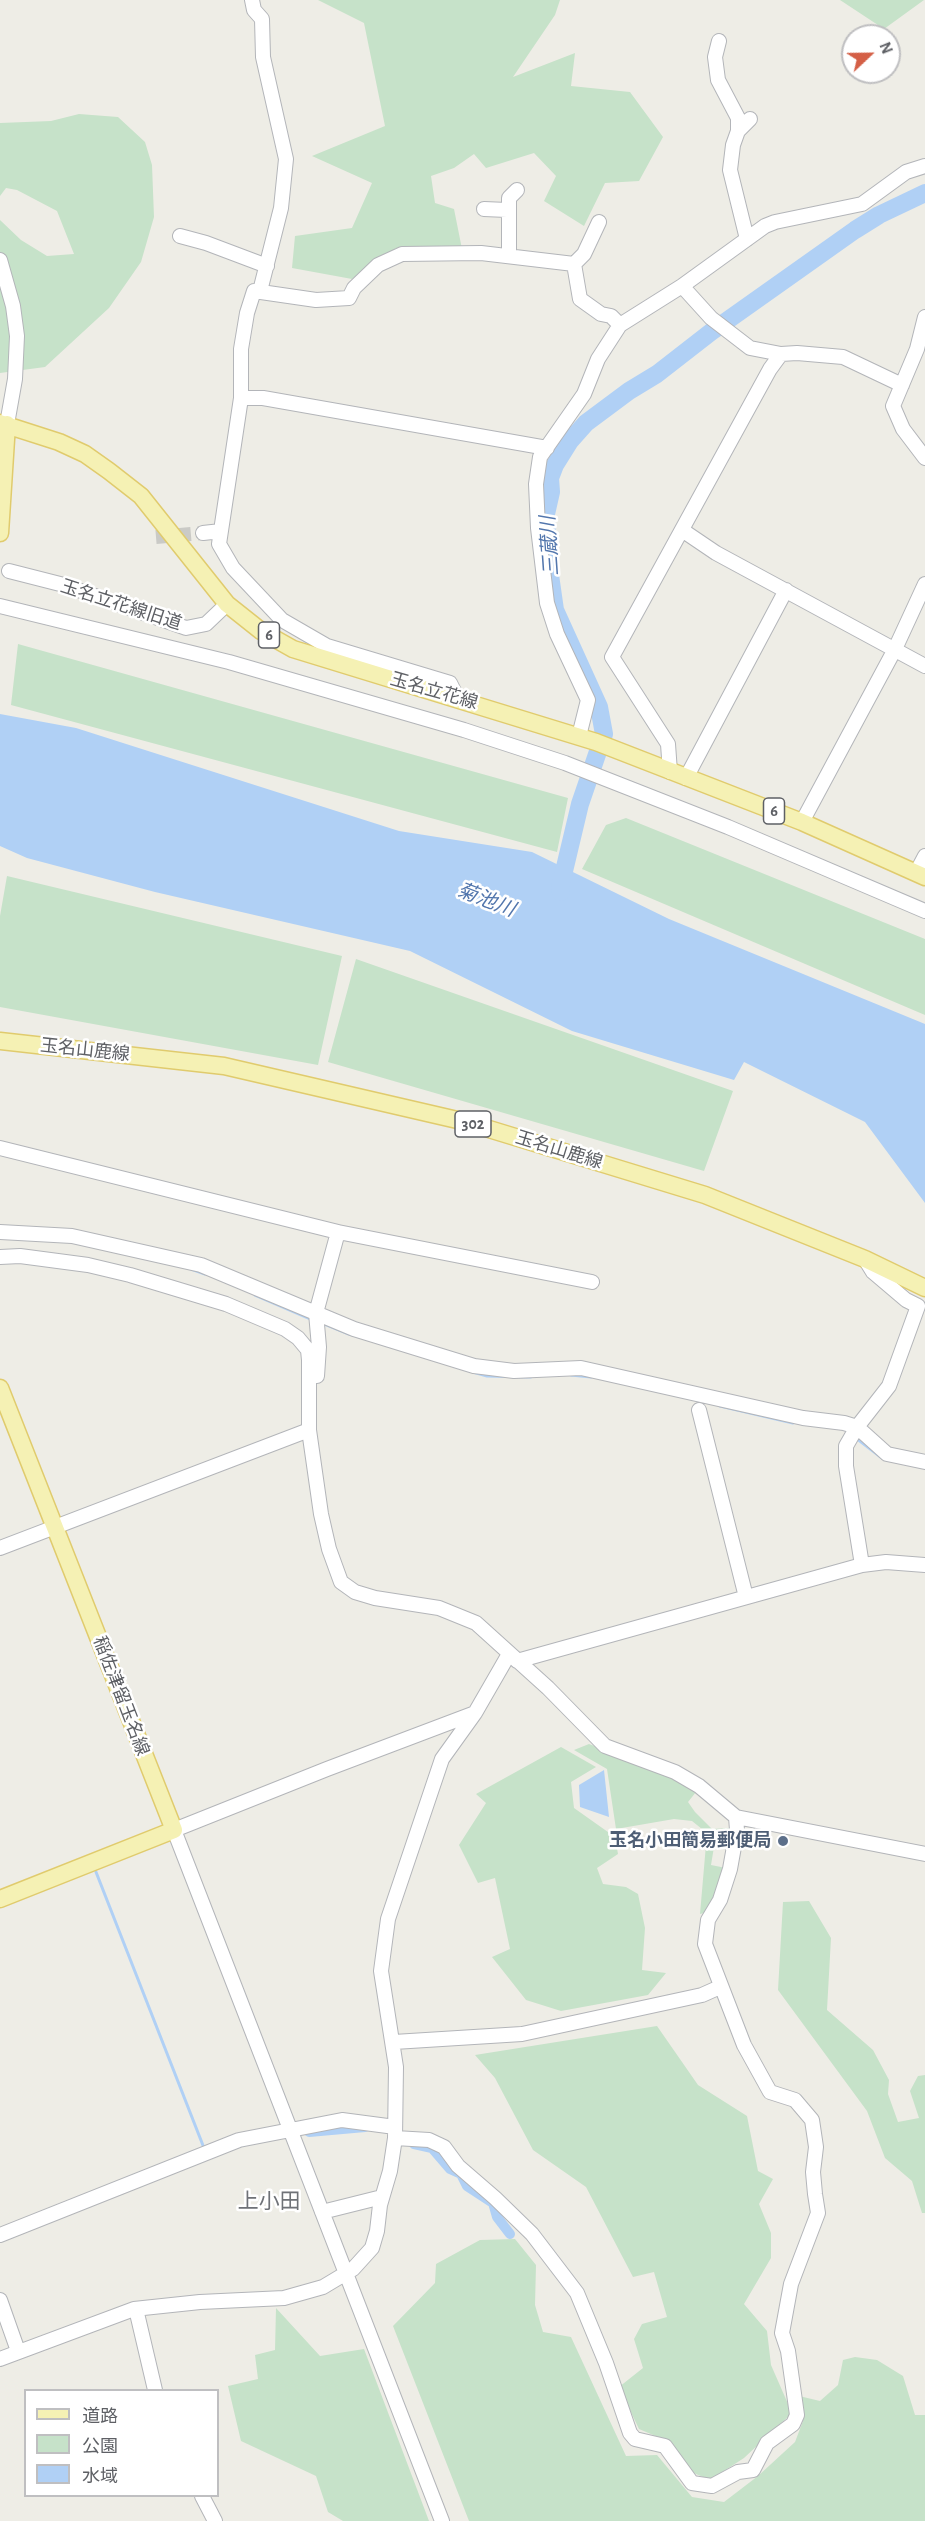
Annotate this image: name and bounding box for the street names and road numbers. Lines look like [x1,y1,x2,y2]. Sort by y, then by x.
street label: 玉名立花線旧道 [58,575,184,635]
road number: 6 [258,622,280,648]
street label: 玉名立花線 [388,668,480,714]
road number: 6 [764,798,784,824]
street label: 玉名山鹿線 [39,1035,131,1065]
road number: 302 [455,1111,491,1137]
street label: 玉名山鹿線 [513,1127,605,1173]
street label: 稲佐津留玉名線 [88,1633,154,1759]

